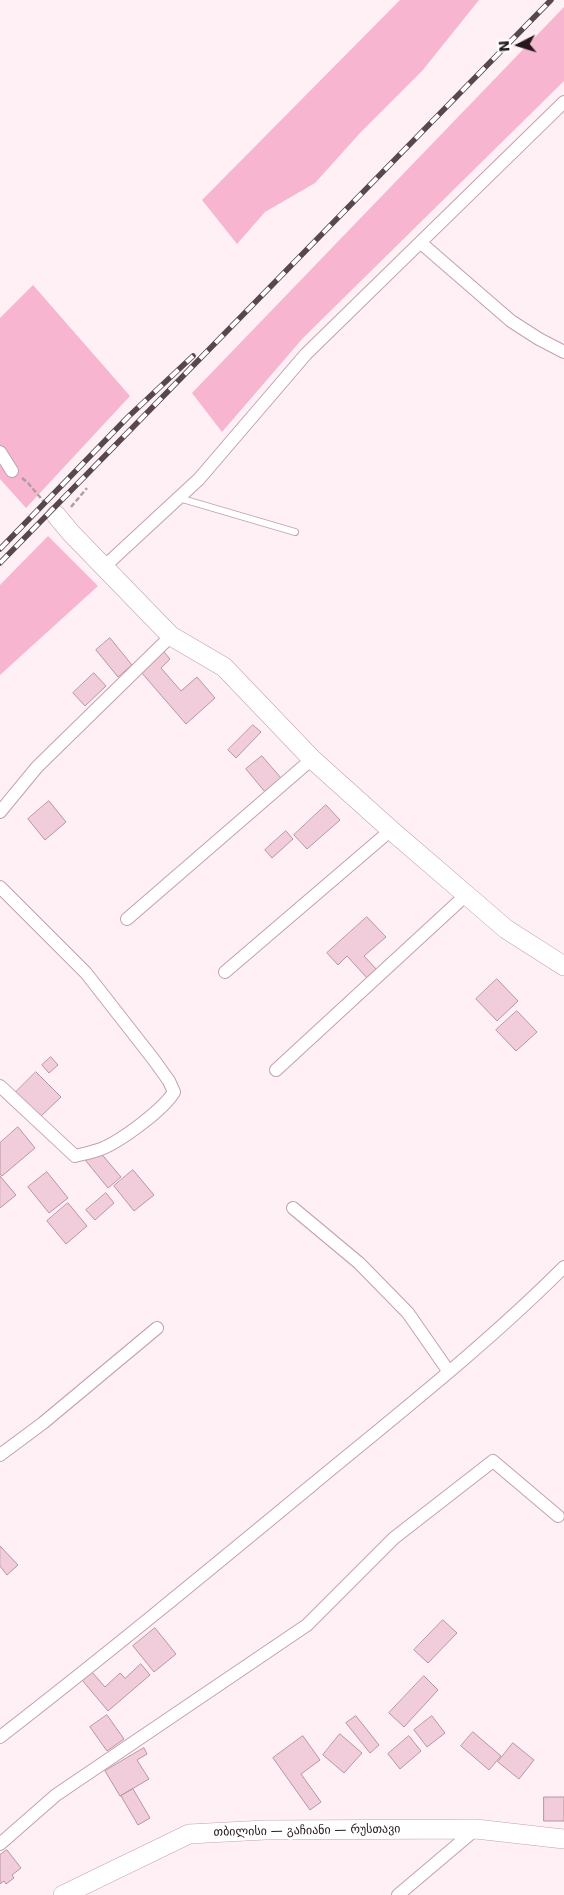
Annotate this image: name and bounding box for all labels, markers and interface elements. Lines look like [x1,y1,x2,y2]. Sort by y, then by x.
north arrow [494,20,544,70]
text: N [496,40,513,53]
street label: თბილისი — გაჩიანი — რუსთავი [213,1822,401,1840]

